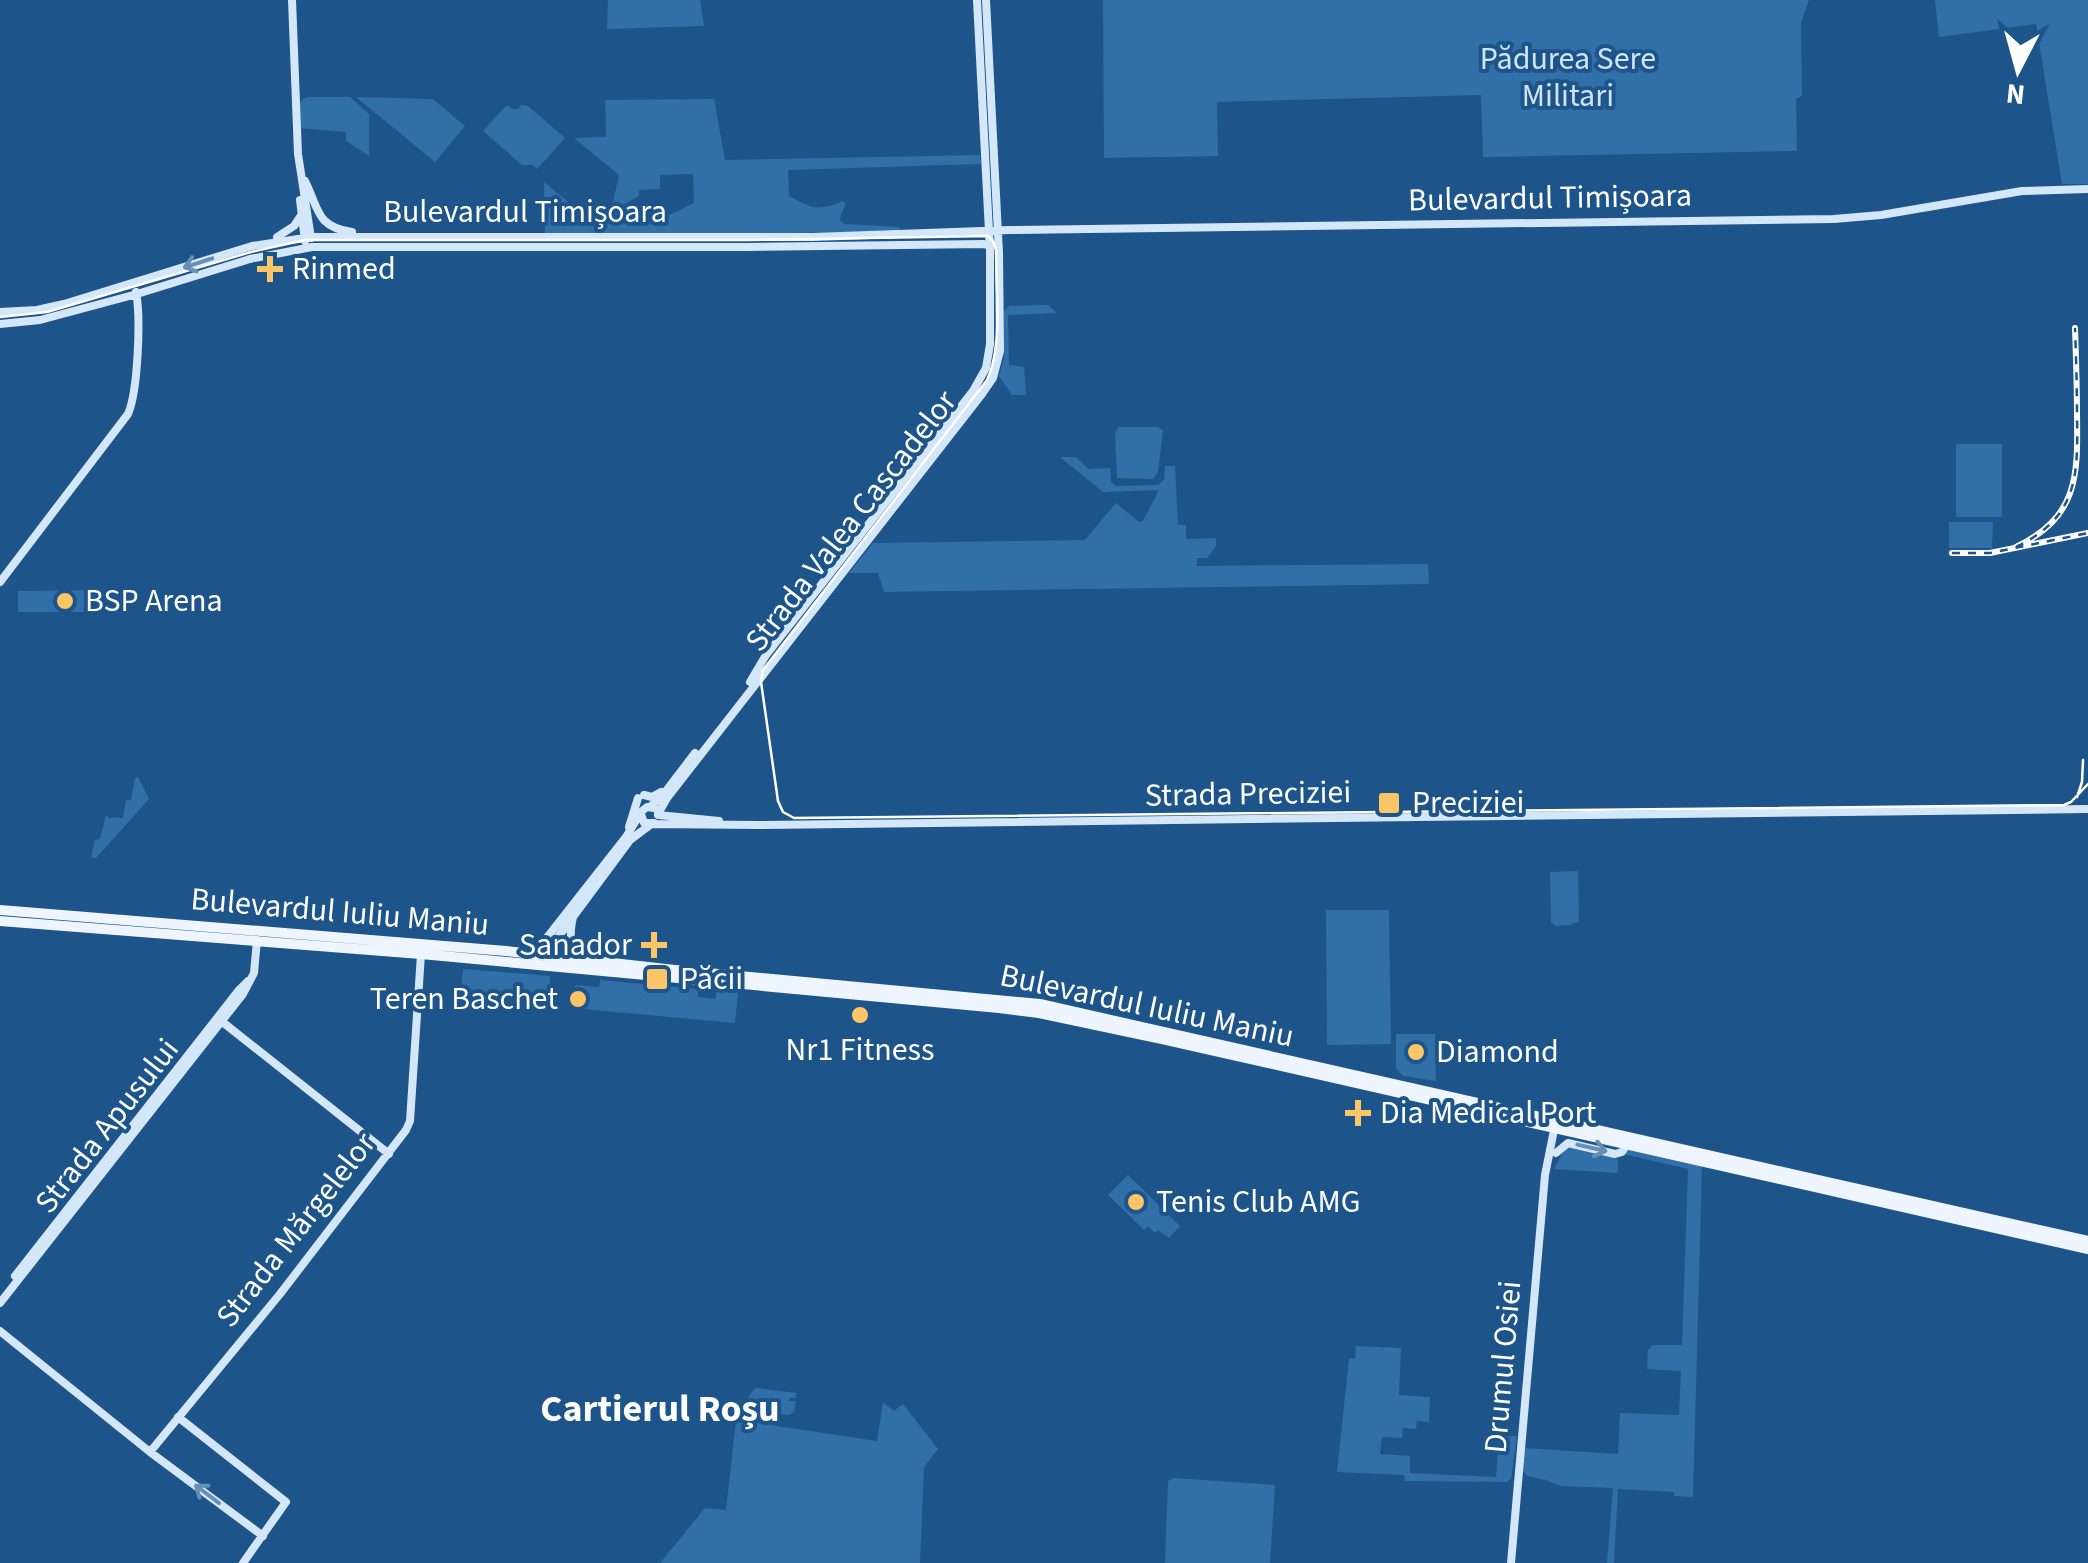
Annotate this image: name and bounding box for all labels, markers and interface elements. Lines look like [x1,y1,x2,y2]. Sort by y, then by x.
north arrow [1968,20,2068,120]
park label: Pădurea Sere Militari [1480,36,1656,119]
text: N [2004,73,2027,115]
street label: Bulevardul Timișoara [1408,173,1692,223]
street label: Bulevardul Timișoara [383,189,667,235]
place label: Rinmed [292,246,396,292]
one-way arrow [183,255,215,273]
marker: Rinmed [257,256,283,282]
street label: Strada Valea Cascadelor [734,380,968,661]
place label: BSP Arena [85,578,223,624]
marker: BSP Arena [54,590,76,612]
street label: Strada Preciziei [1144,769,1352,819]
place label: Preciziei [1412,780,1524,826]
marker: Preciziei [1376,790,1402,816]
street label: Bulevardul Iuliu Maniu [189,876,491,948]
place label: Sanador [519,922,633,968]
marker: Sanador [641,932,667,958]
street label: Bulevardul Iuliu Maniu [996,952,1298,1060]
place label: Păcii [680,956,743,1002]
marker: Păcii [644,966,670,992]
place label: Teren Baschet [370,976,558,1022]
marker: Teren Baschet [567,988,589,1010]
marker: Nr1 Fitness [849,1004,871,1026]
place label: Nr1 Fitness [786,1027,934,1073]
street label: Strada Apusului [24,1029,190,1223]
place label: Diamond [1436,1029,1559,1075]
marker: Diamond [1405,1041,1427,1063]
place label: Dia Medical Port [1380,1090,1597,1136]
marker: Dia Medical Port [1345,1100,1371,1126]
street label: Strada Mărgelelor [205,1122,387,1337]
one-way arrow [1575,1140,1607,1158]
place label: Tenis Club AMG [1156,1179,1360,1225]
marker: Tenis Club AMG [1125,1191,1147,1213]
street label: Drumul Osiei [1473,1279,1533,1455]
district label: Cartierul Roșu [540,1382,780,1436]
one-way arrow [194,1483,221,1504]

